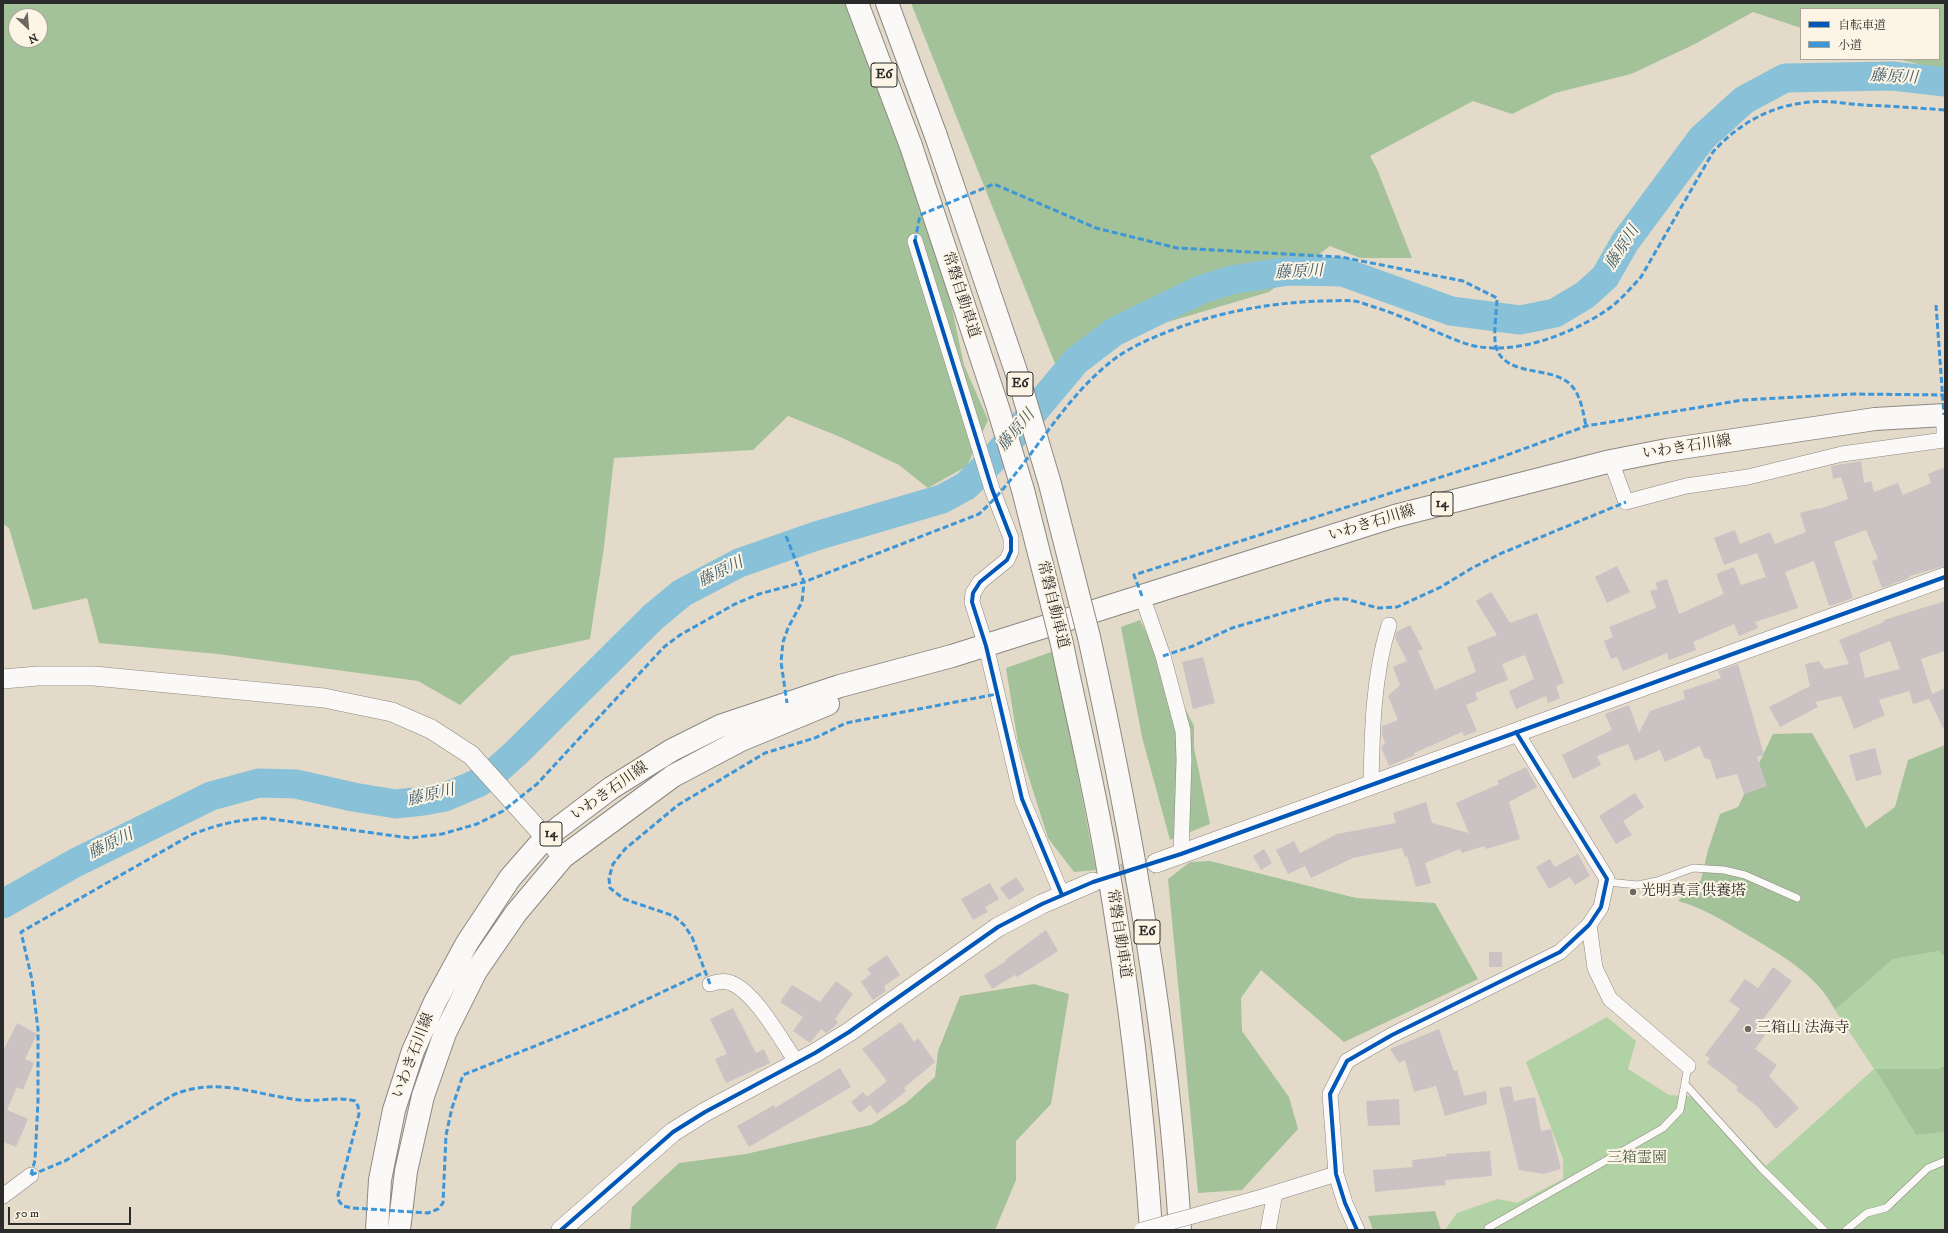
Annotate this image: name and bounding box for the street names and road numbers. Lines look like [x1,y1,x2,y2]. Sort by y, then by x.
road number: E6 [871,63,897,87]
street label: 常磐自動車道 [938,249,982,341]
road number: E6 [1007,372,1033,396]
street label: いわき石川線 [1641,432,1733,464]
road number: 14 [1431,492,1453,516]
street label: いわき石川線 [1326,502,1418,546]
street label: 常磐自動車道 [1032,559,1072,651]
street label: いわき石川線 [568,759,652,825]
road number: 14 [540,822,562,846]
street label: 常磐自動車道 [1102,888,1134,980]
road number: E6 [1134,920,1160,944]
street label: いわき石川線 [389,1011,439,1101]

